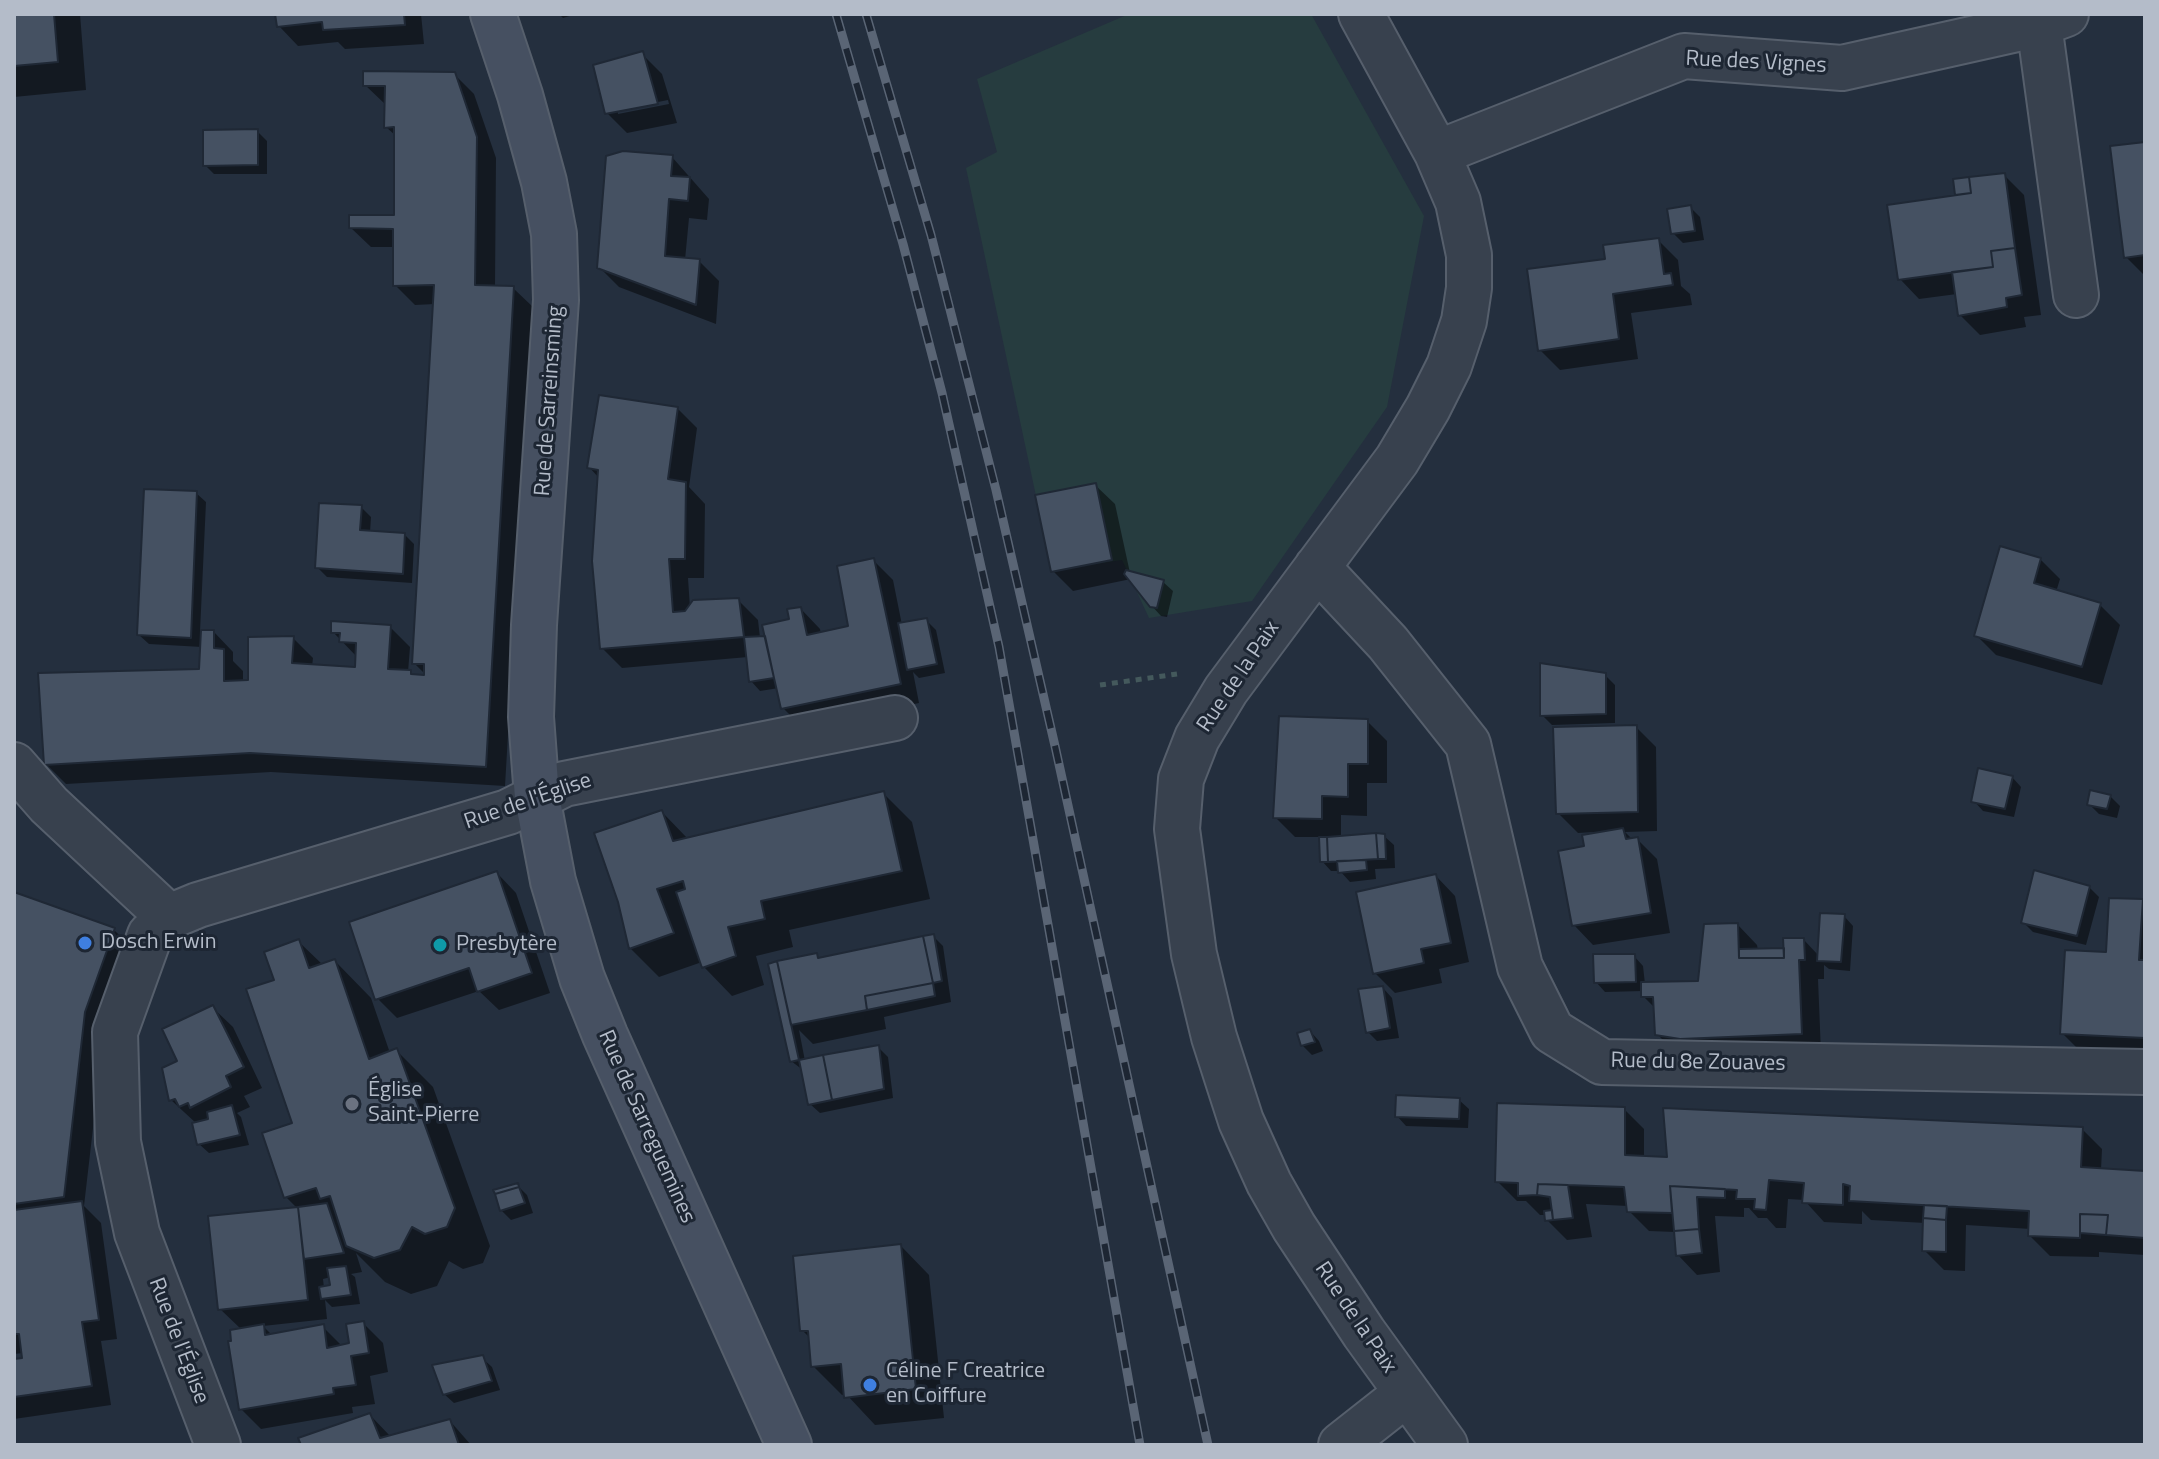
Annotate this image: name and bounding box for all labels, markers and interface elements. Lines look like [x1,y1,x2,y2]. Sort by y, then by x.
street label: Rue des Vignes [1685,46,1827,80]
street label: Rue de Sarreinsming [530,305,570,497]
street label: Rue de la Paix [1192,616,1286,738]
street label: Rue de l'Église [461,768,595,836]
place label: Dosch Erwin [101,930,216,956]
place label: Presbytère [456,932,557,958]
marker: Dosch Erwin [76,934,94,952]
marker: Presbytère [431,936,449,954]
street label: Rue de Sarreguemines [592,1027,700,1227]
street label: Rue du 8e Zouaves [1610,1048,1786,1078]
place label: Église Saint-Pierre [368,1078,479,1130]
marker: Église Saint-Pierre [343,1095,361,1113]
street label: Rue de la Paix [1308,1257,1402,1379]
street label: Rue de l'Église [142,1274,214,1408]
place label: Céline F Creatrice en Coiffure [886,1359,1045,1410]
marker: Céline F Creatrice en Coiffure [861,1376,879,1394]

